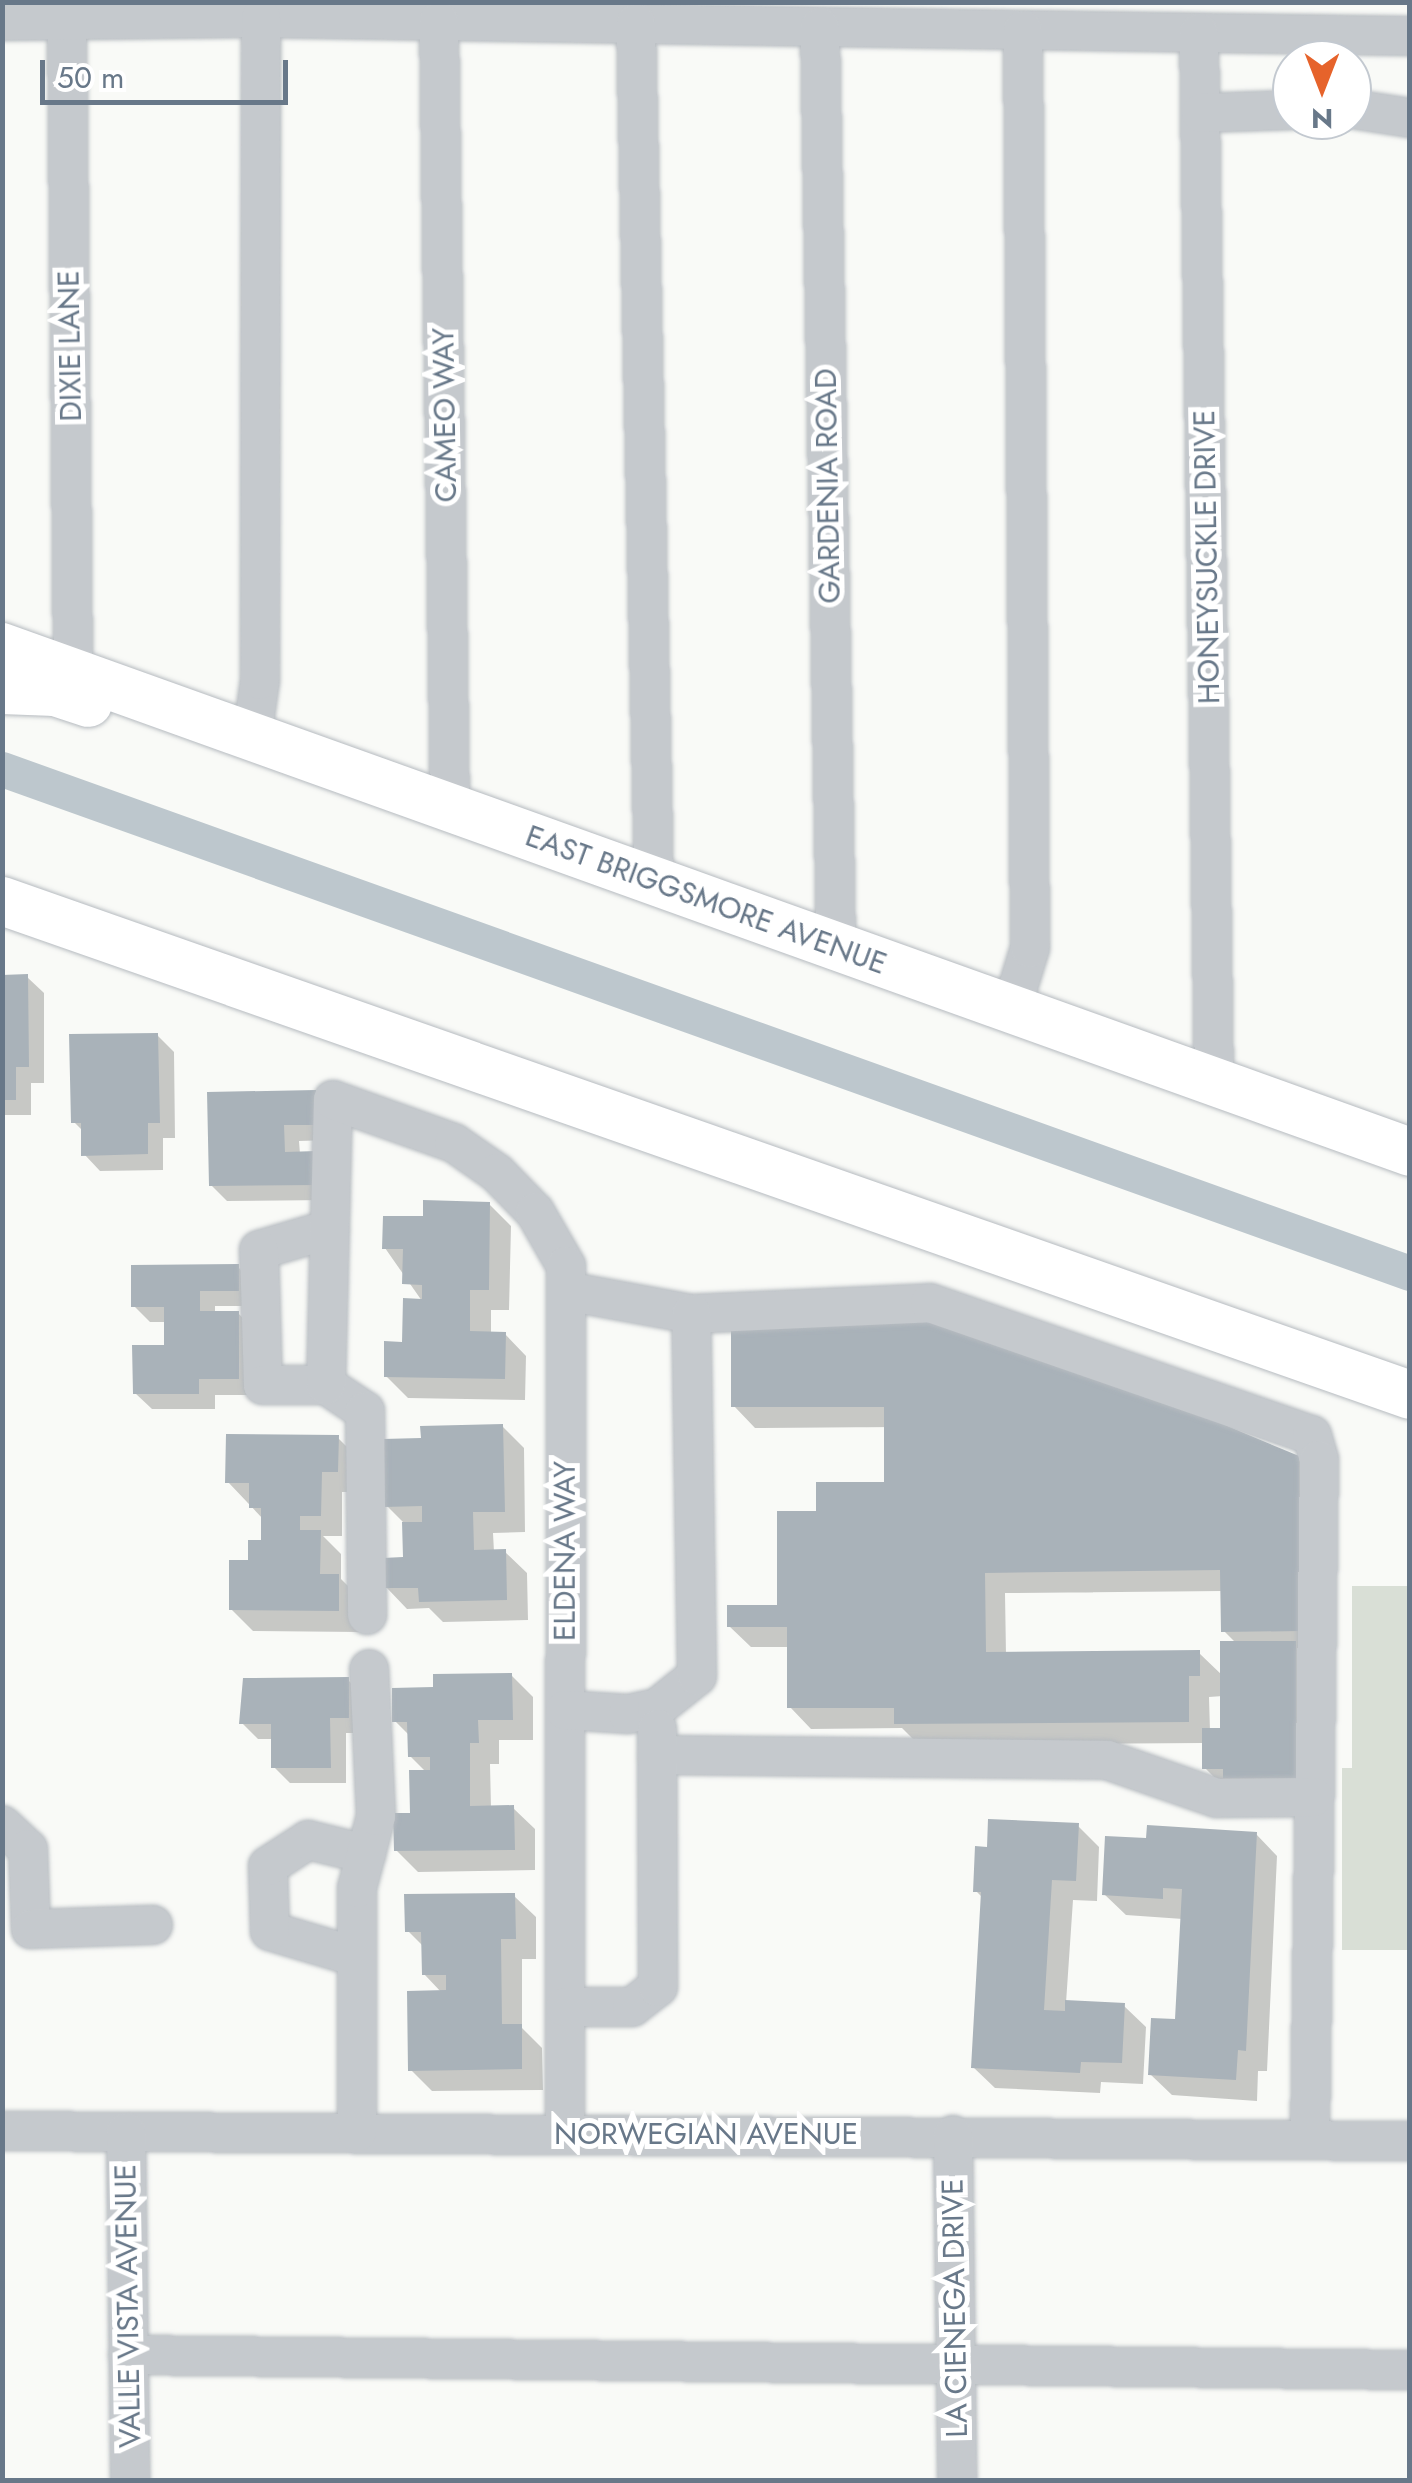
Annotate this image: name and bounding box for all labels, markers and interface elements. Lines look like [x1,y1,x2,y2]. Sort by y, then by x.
scale bar [45,40,292,102]
north arrow [1272,40,1372,140]
text: 50 m [57,56,124,99]
text: N [1311,98,1333,139]
street label: DIXIE LANE [51,270,89,422]
street label: CAMEO WAY [425,327,465,503]
street label: GARDENIA ROAD [808,368,848,604]
street label: HONEYSUCKLE DRIVE [1186,410,1228,704]
street label: EAST BRIGGSMORE AVENUE [521,818,891,982]
street label: ELDENA WAY [547,1461,583,1641]
street label: NORWEGIAN AVENUE [554,2116,858,2152]
street label: VALLE VISTA AVENUE [108,2164,148,2448]
street label: LA CIENEGA DRIVE [935,2178,975,2438]

